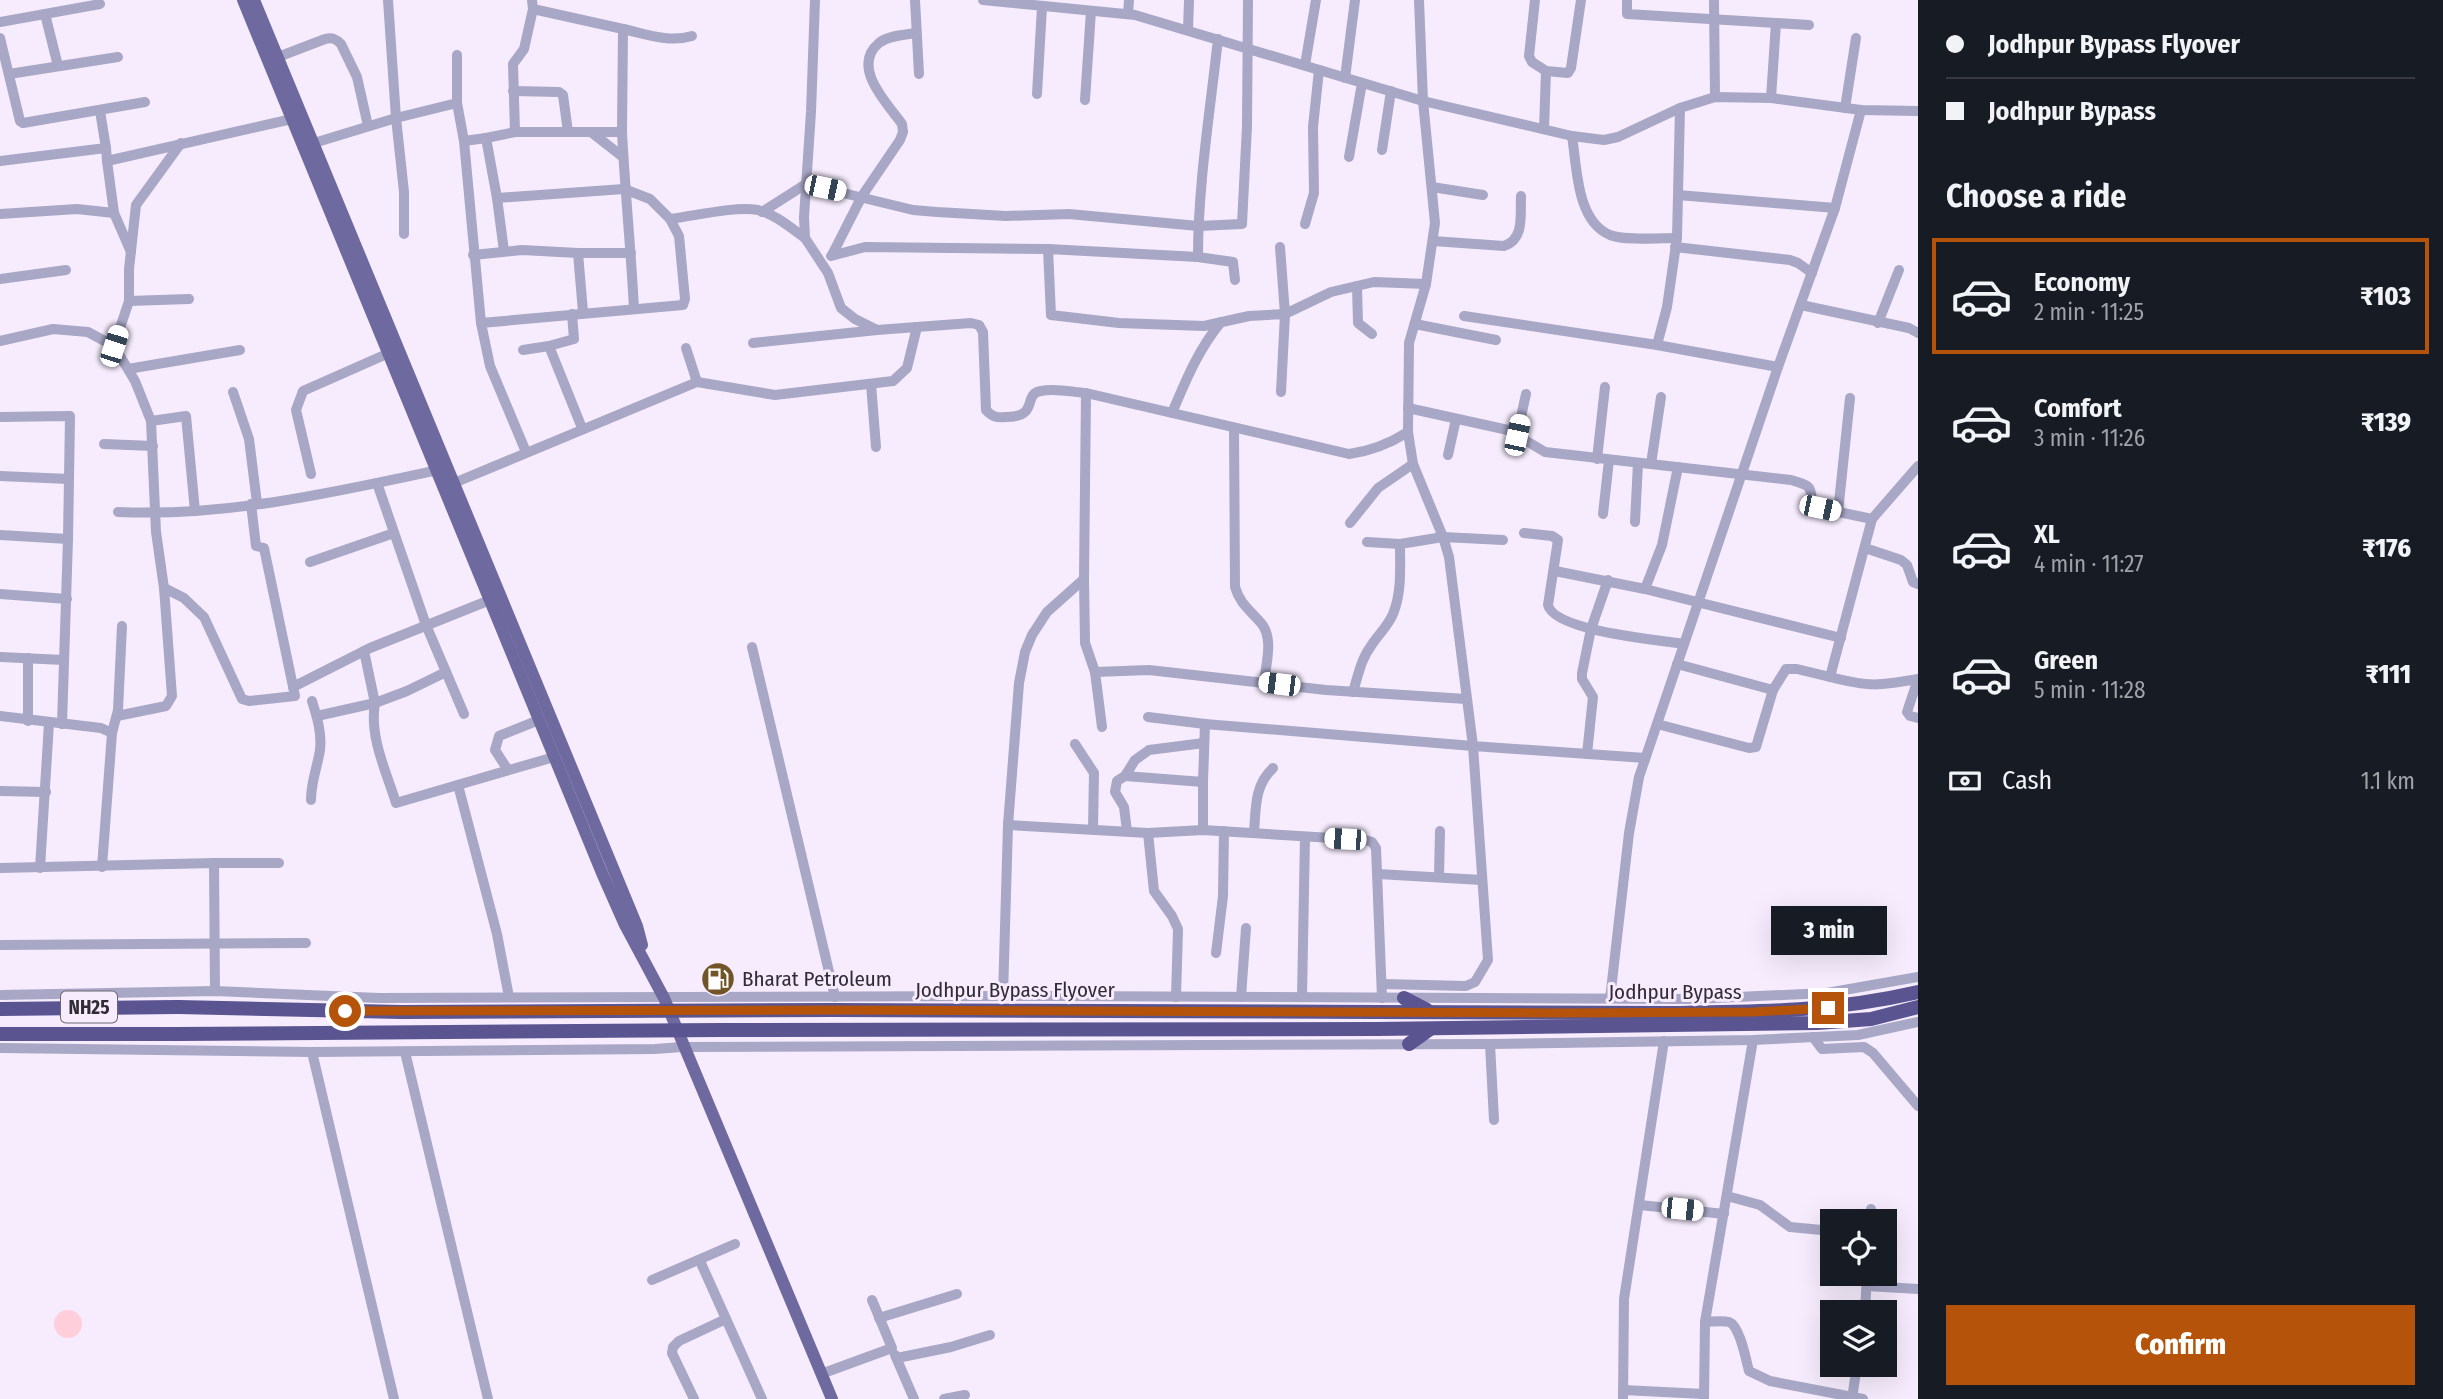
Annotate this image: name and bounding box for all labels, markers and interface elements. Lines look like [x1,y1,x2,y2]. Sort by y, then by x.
text: Jodhpur Bypass Flyover [1988,29,2240,60]
text: Jodhpur Bypass [1988,96,2156,127]
car [803,173,848,203]
text: Choose a ride [1946,177,2127,215]
icon: car [1950,265,2013,328]
text: Economy [2034,267,2130,298]
text: ₹103 [2360,281,2411,312]
text: 2 min · 11:25 [2034,298,2144,326]
car [98,323,131,369]
icon: car [1950,391,2013,454]
text: Comfort [2034,393,2122,424]
text: ₹139 [2361,407,2411,438]
car [1503,412,1532,458]
text: 3 min · 11:26 [2034,424,2145,452]
car [1798,493,1843,523]
icon: car [1950,517,2013,580]
text: XL [2034,519,2060,550]
text: ₹176 [2362,533,2411,564]
text: 4 min · 11:27 [2034,550,2144,578]
icon: car [1950,643,2013,706]
text: Green [2034,645,2098,676]
text: ₹111 [2365,659,2411,690]
car [1257,671,1302,697]
text: 5 min · 11:28 [2034,676,2145,704]
icon: cash [1946,762,1984,800]
text: Cash [2002,765,2052,796]
text: 1.1 km [2361,767,2415,795]
car [1324,827,1367,851]
callout: 3 min [1770,906,1886,956]
text: 3 min [1803,916,1855,944]
fuel station icon: Bharat Petroleum [699,960,737,998]
place label: Bharat Petroleum [742,966,892,992]
street label: Jodhpur Bypass Flyover [915,977,1116,1003]
street label: Jodhpur Bypass [1608,979,1742,1005]
road number: NH25 [61,992,117,1023]
route end [1812,992,1844,1024]
route start [329,995,361,1027]
car [1661,1196,1704,1222]
map controls [1820,1209,1897,1377]
button: locate [1820,1209,1897,1286]
button: layers [1820,1300,1897,1377]
button: Confirm [1946,1305,2415,1385]

